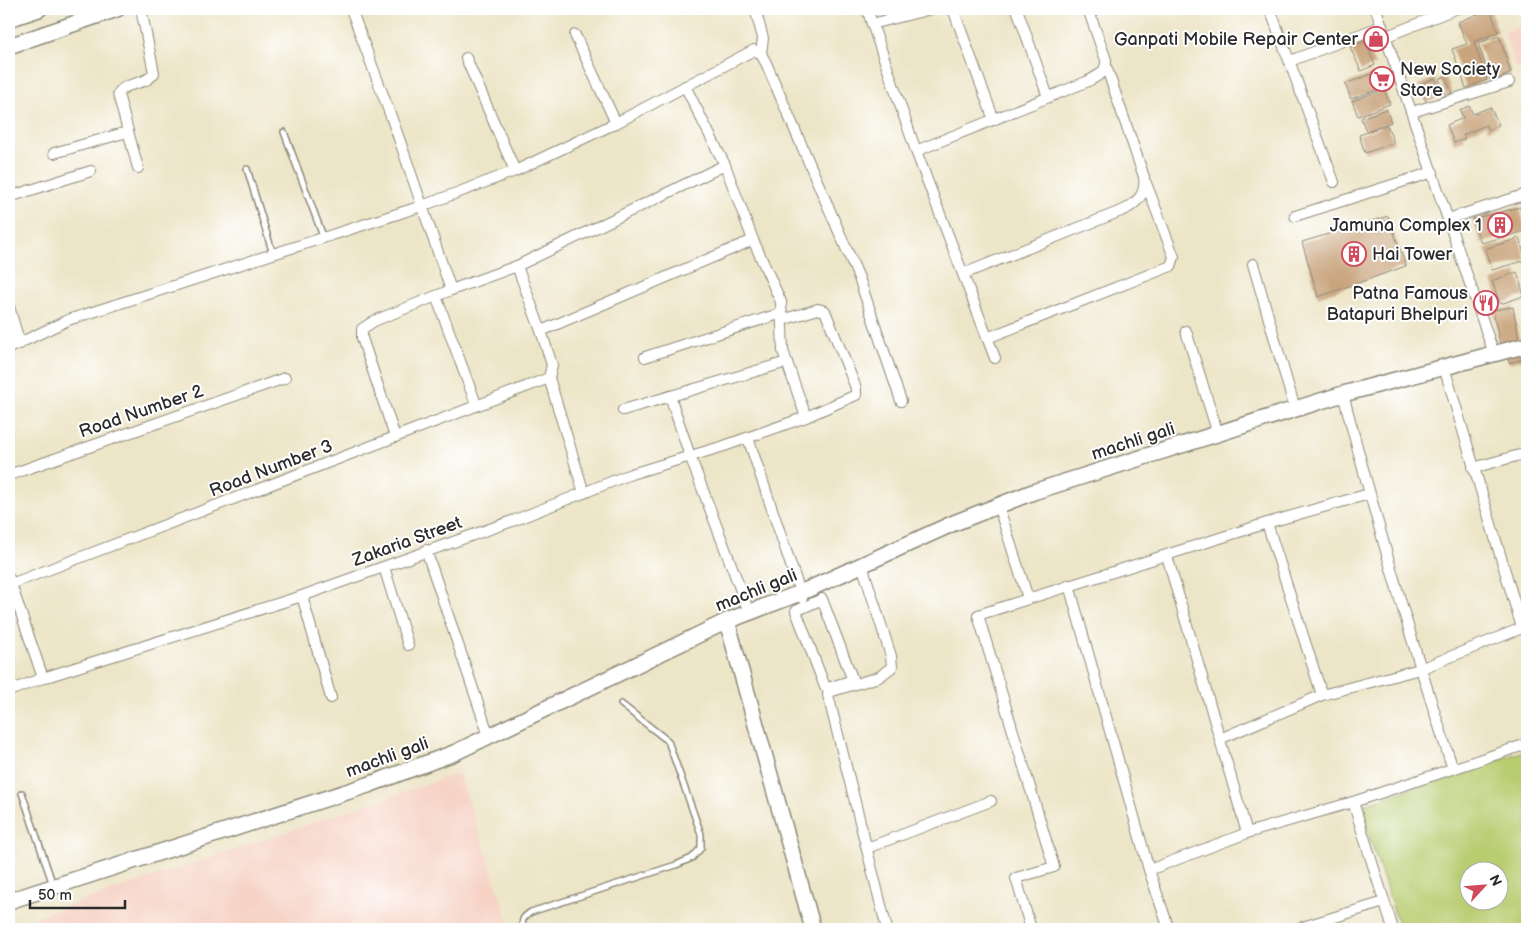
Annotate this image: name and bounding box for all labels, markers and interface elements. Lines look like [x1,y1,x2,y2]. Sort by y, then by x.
shop icon: Ganpati Mobile Repair Center [1363,26,1389,52]
place label: Ganpati Mobile Repair Center [1114,29,1358,50]
place label: New Society Store [1400,59,1501,101]
supermarket icon: New Society Store [1369,66,1395,92]
building icon: Jamuna Complex 1 [1487,212,1513,238]
place label: Jamuna Complex 1 [1330,215,1482,236]
building icon: Hai Tower [1341,241,1367,267]
place label: Hai Tower [1372,244,1453,265]
place label: Patna Famous Batapuri Bhelpuri [1326,283,1468,325]
restaurant icon: Patna Famous Batapuri Bhelpuri [1473,290,1499,316]
street label: Road Number 2 [76,380,206,443]
street label: machli gali [1089,418,1178,465]
street label: Road Number 3 [207,435,336,502]
street label: Zakaria Street [349,512,465,571]
street label: machli gali [712,565,800,616]
street label: machli gali [343,733,431,782]
north arrow [1458,860,1508,910]
text: N [1485,872,1505,889]
scale bar [30,878,125,910]
text: 50 m [38,886,72,905]

